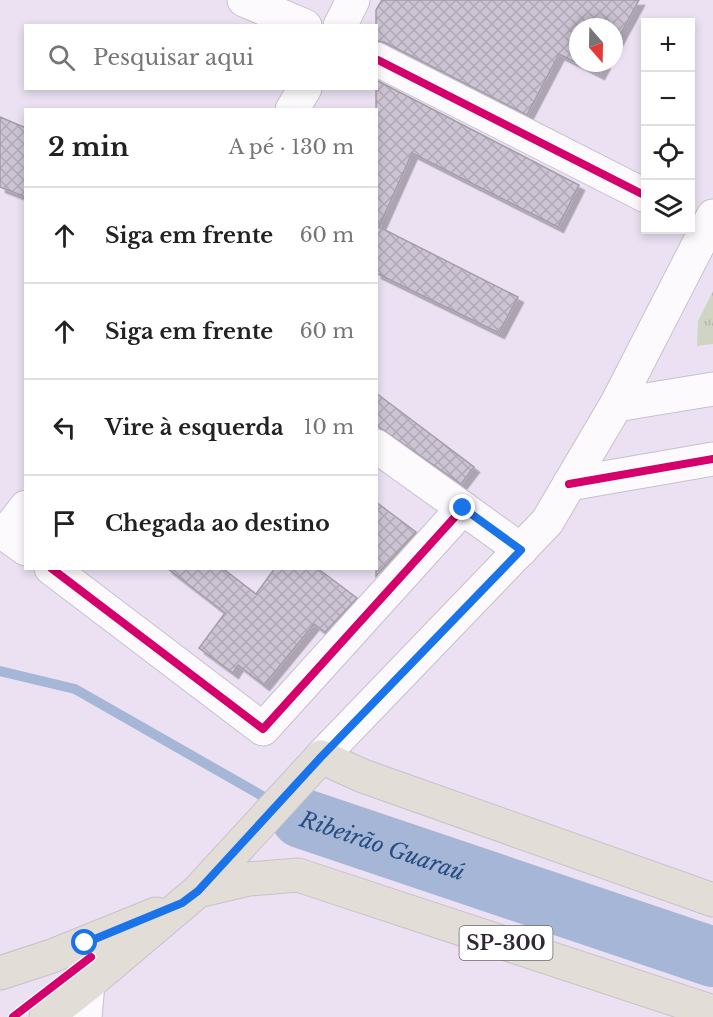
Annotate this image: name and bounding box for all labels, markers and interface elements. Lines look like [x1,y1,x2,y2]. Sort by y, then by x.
north arrow [569,18,623,72]
map controls [641,18,695,234]
button: + [641,18,695,72]
search box [24,24,378,90]
icon: search [45,41,78,74]
text: Pesquisar aqui [93,44,254,71]
button: − [641,72,695,126]
button: locate [641,126,695,180]
text: 2 min [48,131,129,163]
text: A pé · 130 m [229,135,354,159]
button: layers [641,180,695,234]
icon: ahead [48,219,81,252]
text: Siga em frente [105,222,273,249]
text: 60 m [300,223,354,247]
icon: ahead [48,315,81,348]
text: Siga em frente [105,318,273,345]
text: 60 m [300,319,354,343]
icon: left [48,411,81,444]
text: Vire à esquerda [105,414,284,441]
text: 10 m [304,415,354,439]
route end [449,494,475,520]
icon: arrive [48,507,81,540]
text: Chegada ao destino [105,510,330,537]
water label: Ribeirão Guaraú [296,805,468,886]
road number: SP-300 [460,926,552,960]
route start [71,929,97,955]

